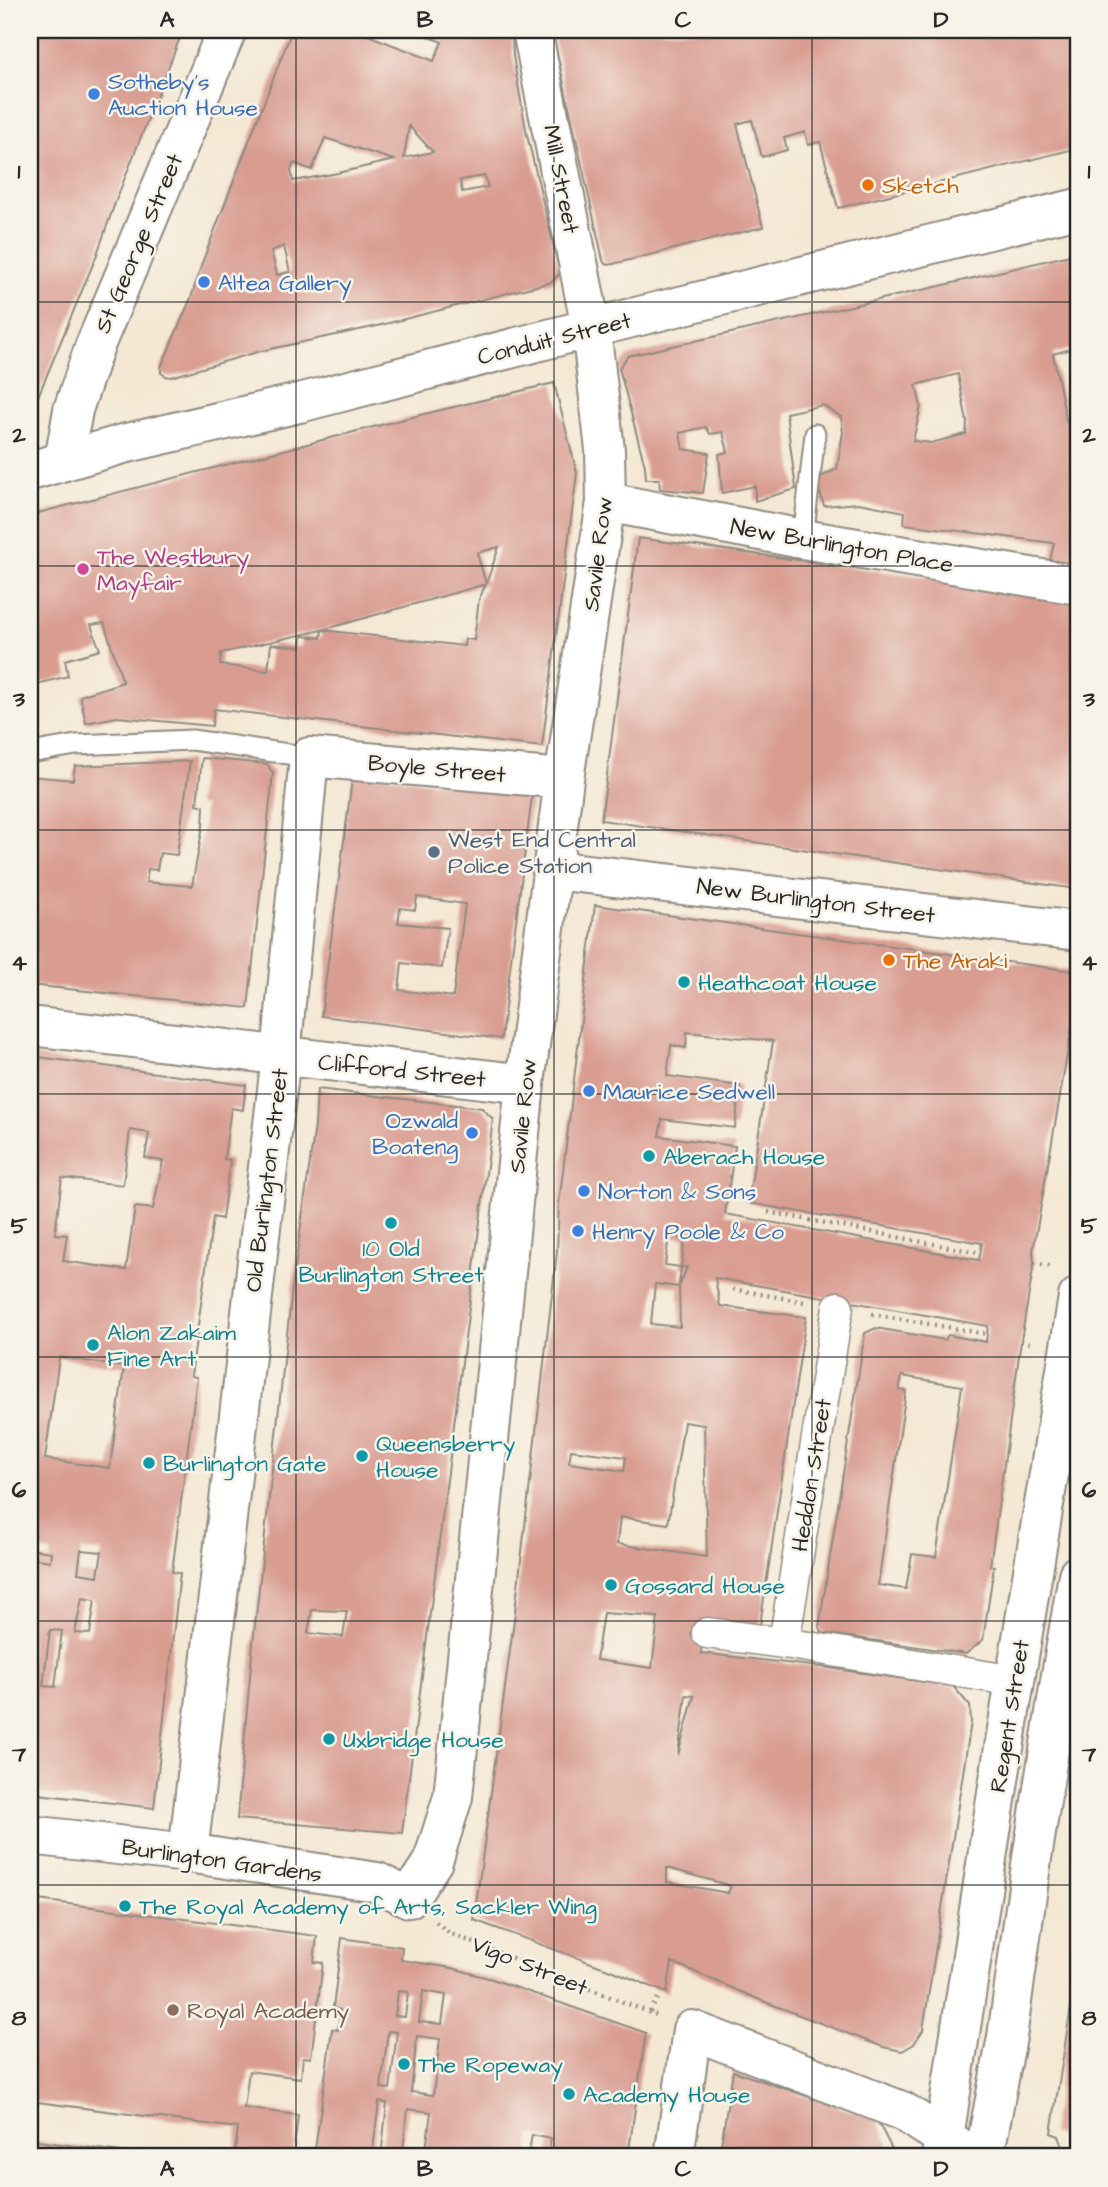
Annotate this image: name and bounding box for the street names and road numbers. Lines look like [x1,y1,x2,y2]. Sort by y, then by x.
street label: Mill Street [535,122,587,237]
street label: St George Street [87,148,192,338]
street label: Conduit Street [474,304,635,374]
street label: Savile Row [575,495,621,613]
street label: New Burlington Place [728,511,956,582]
street label: Boyle Street [367,747,508,792]
street label: New Burlington Street [695,871,938,933]
street label: Clifford Street [317,1046,488,1096]
street label: Savile Row [501,1057,545,1175]
street label: Old Burlington Street [237,1066,298,1294]
street label: Heddon Street [784,1396,840,1554]
street label: Regent Street [982,1637,1039,1795]
street label: Burlington Gardens [120,1831,324,1892]
street label: Vigo Street [466,1928,593,2005]

